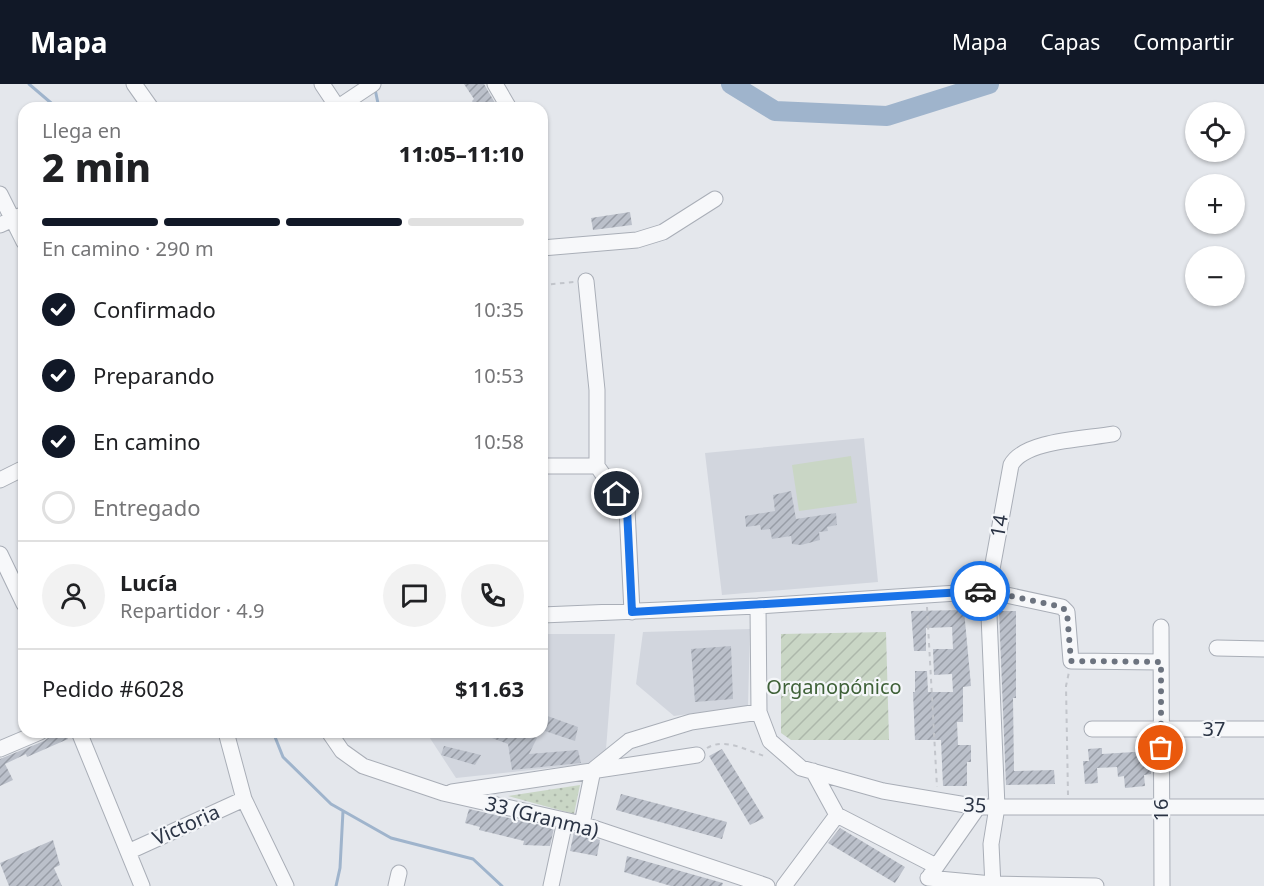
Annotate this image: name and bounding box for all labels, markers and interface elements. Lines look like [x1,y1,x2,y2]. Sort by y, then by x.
text: Mapa [30,23,108,61]
text: Mapa [952,28,1008,56]
text: Capas [1041,28,1100,56]
text: Compartir [1133,28,1234,56]
map controls [1185,102,1245,306]
button: locate [1185,102,1245,162]
text: Llega en [42,117,121,144]
text: 11:05–11:10 [399,138,524,168]
text: 2 min [42,140,151,193]
button: + [1185,174,1245,234]
text: En camino · 290 m [42,235,214,262]
button: − [1185,246,1245,306]
icon: check [42,293,75,326]
text: Confirmado [93,294,216,324]
text: 10:35 [473,296,524,323]
icon: check [42,359,75,392]
text: Preparando [93,360,215,390]
text: 10:53 [473,362,524,389]
icon: check [42,425,75,458]
text: En camino [93,426,201,456]
text: 10:58 [473,428,524,455]
pin [591,468,642,519]
icon: home [600,477,633,510]
text: Entregado [93,492,201,522]
street label: 14 [983,512,1014,540]
courier [950,561,1010,621]
button: person [42,564,105,627]
button: chat [383,564,446,627]
button: phone [461,564,524,627]
text: Lucía [120,567,178,597]
icon: car [964,575,997,608]
text: Repartidor · 4.9 [120,597,265,624]
text: Pedido #6028 [42,673,184,703]
text: $11.63 [455,673,524,703]
park label: Organopónico [766,673,902,700]
street label: 37 [1203,715,1225,742]
pin [1135,722,1186,773]
icon: bag [1144,731,1177,764]
street label: 33 (Granma) [483,789,602,844]
street label: 35 [963,790,987,819]
street label: Victoria [148,798,224,851]
street label: 16 [1147,799,1174,821]

